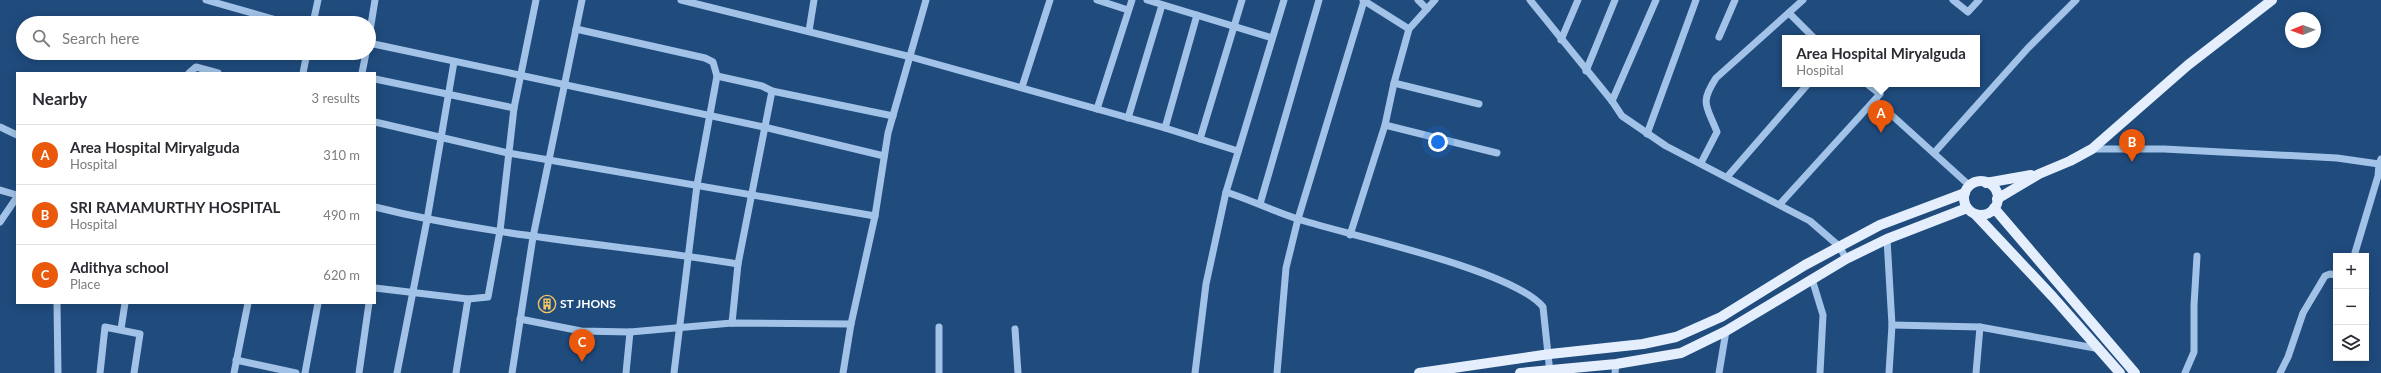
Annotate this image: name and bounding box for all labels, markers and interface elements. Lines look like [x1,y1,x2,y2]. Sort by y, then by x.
north arrow [2285,12,2321,48]
search box [16,16,376,60]
icon: search [30,27,52,49]
text: Search here [62,29,139,47]
popup [1782,35,1980,87]
text: Area Hospital Miryalguda [1796,44,1966,62]
text: Hospital [1796,62,1844,78]
text: Nearby [32,88,87,109]
text: 3 results [312,90,360,106]
pin: A [1868,100,1894,133]
pin: B [2119,129,2145,162]
your location [1428,132,1448,152]
text: Area Hospital Miryalguda [70,138,240,156]
text: A [40,147,50,163]
text: 310 m [323,147,360,163]
text: Hospital [70,156,117,172]
text: SRI RAMAMURTHY HOSPITAL [70,198,280,216]
text: B [41,207,49,223]
text: 490 m [323,207,360,223]
text: Hospital [70,216,117,232]
map controls [2333,253,2369,361]
button: + [2333,253,2369,289]
text: Adithya school [70,258,169,276]
text: C [41,267,49,283]
text: 620 m [323,267,360,283]
text: Place [70,276,100,292]
button: − [2333,289,2369,325]
building icon: ST JHONS [537,294,557,314]
place label: ST JHONS [560,296,616,311]
button: layers [2333,325,2369,361]
pin: C [569,329,595,362]

